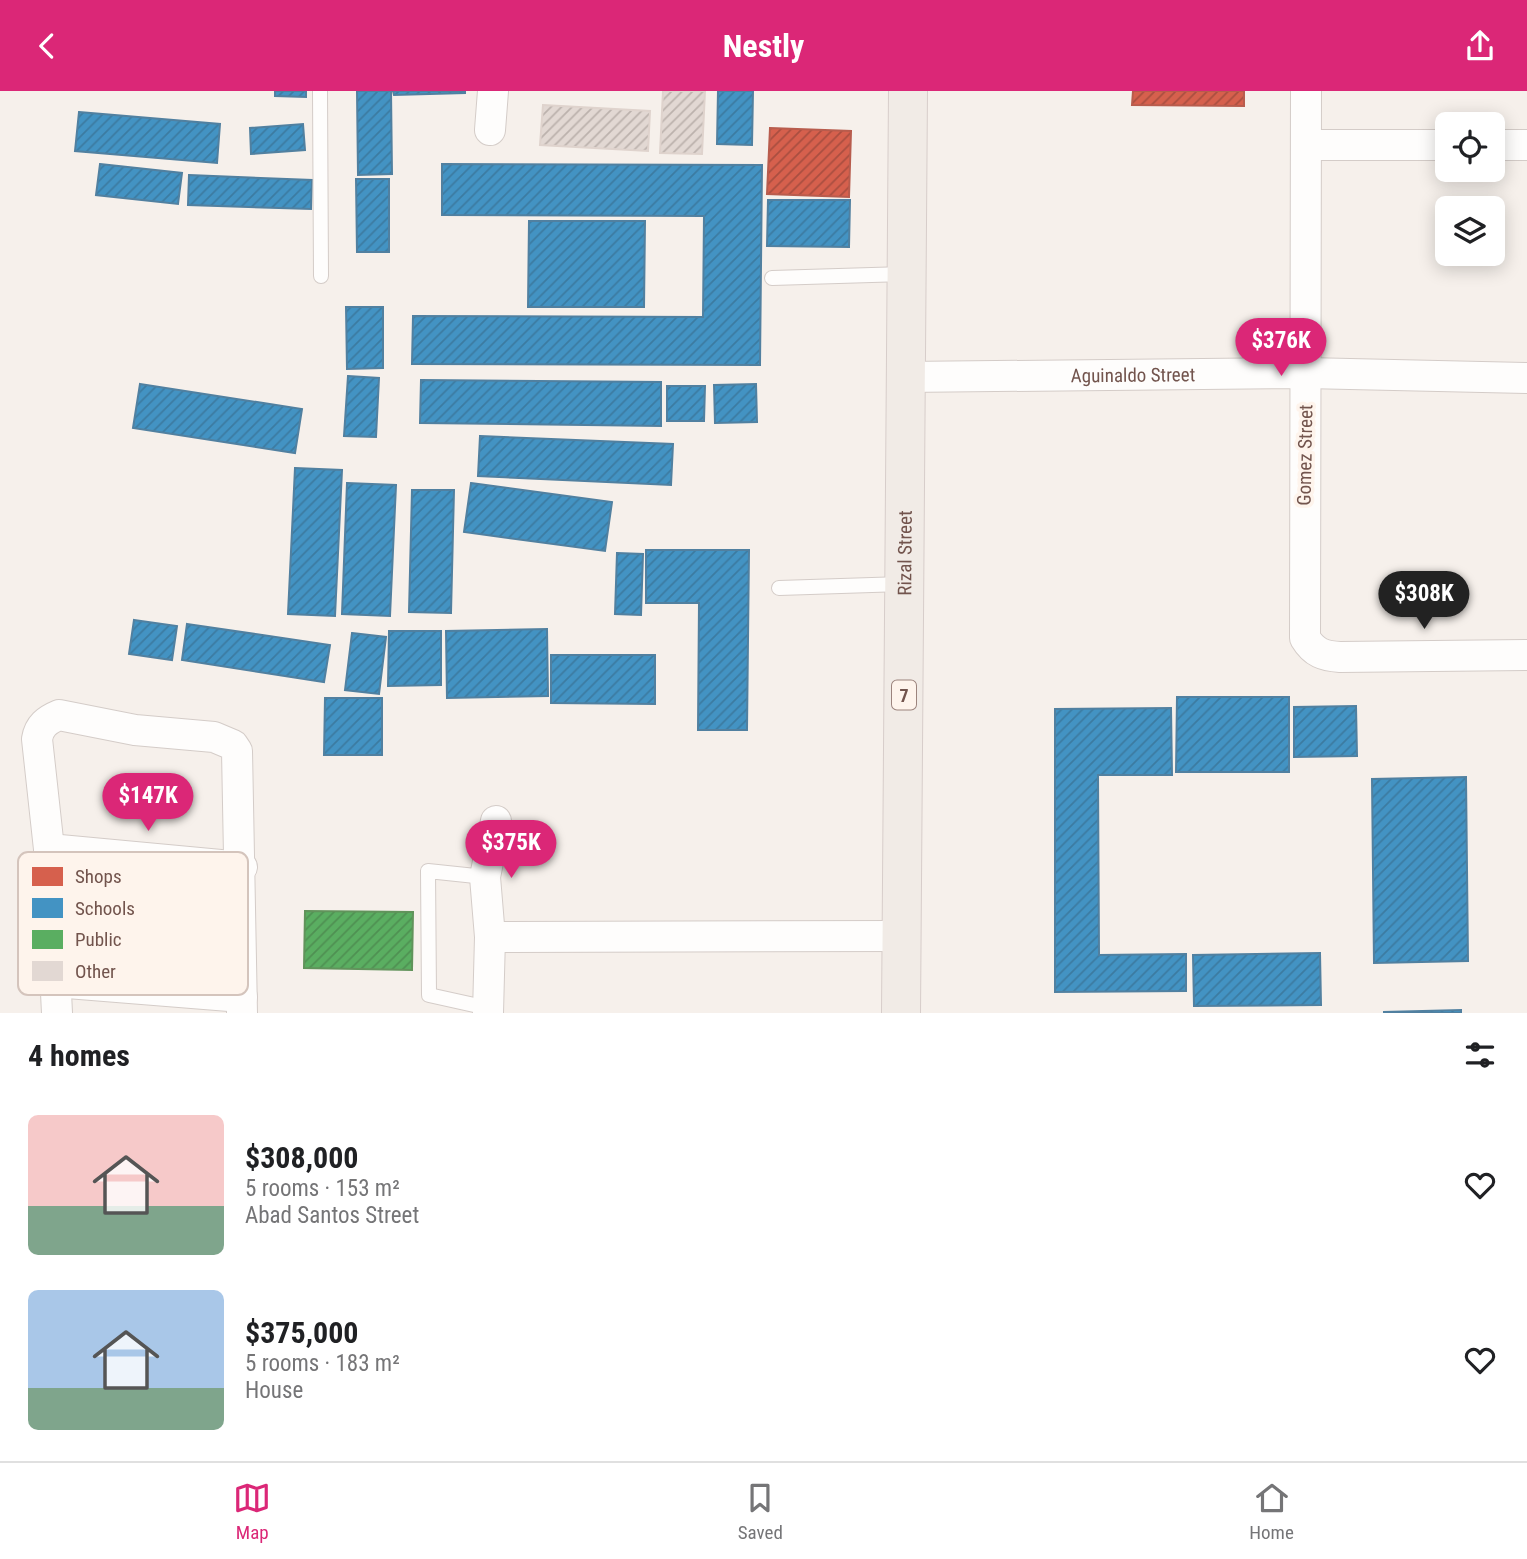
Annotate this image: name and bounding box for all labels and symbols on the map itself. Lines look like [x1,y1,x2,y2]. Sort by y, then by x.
pin: $376K [1232,319,1330,378]
street label: Aguinaldo Street [1071,363,1195,387]
street label: Gomez Street [1293,404,1317,506]
street label: Rizal Street [893,510,916,596]
pin: $308K [1375,571,1473,631]
road number: 7 [892,681,916,709]
pin: $147K [99,773,197,833]
pin: $375K [462,821,560,880]
legend [18,852,248,995]
text: Shops [75,865,122,888]
text: Schools [75,897,135,920]
text: Public [75,928,122,951]
text: Other [75,960,116,983]

